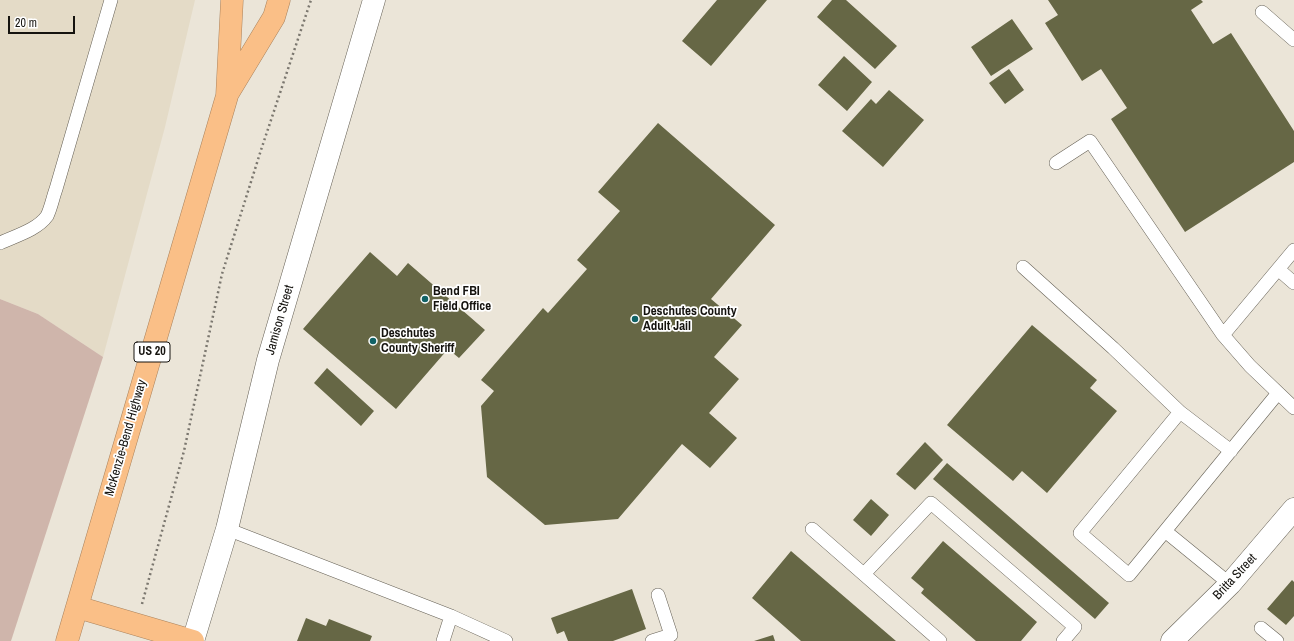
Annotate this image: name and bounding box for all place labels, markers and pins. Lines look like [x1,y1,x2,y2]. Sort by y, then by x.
place label: Bend FBI Field Office [433,284,491,315]
marker: Bend FBI Field Office [420,294,430,304]
place label: Deschutes County Adult Jail [643,304,737,335]
marker: Deschutes County Adult Jail [630,314,640,324]
place label: Deschutes County Sheriff [381,326,454,357]
marker: Deschutes County Sheriff [368,336,378,346]

